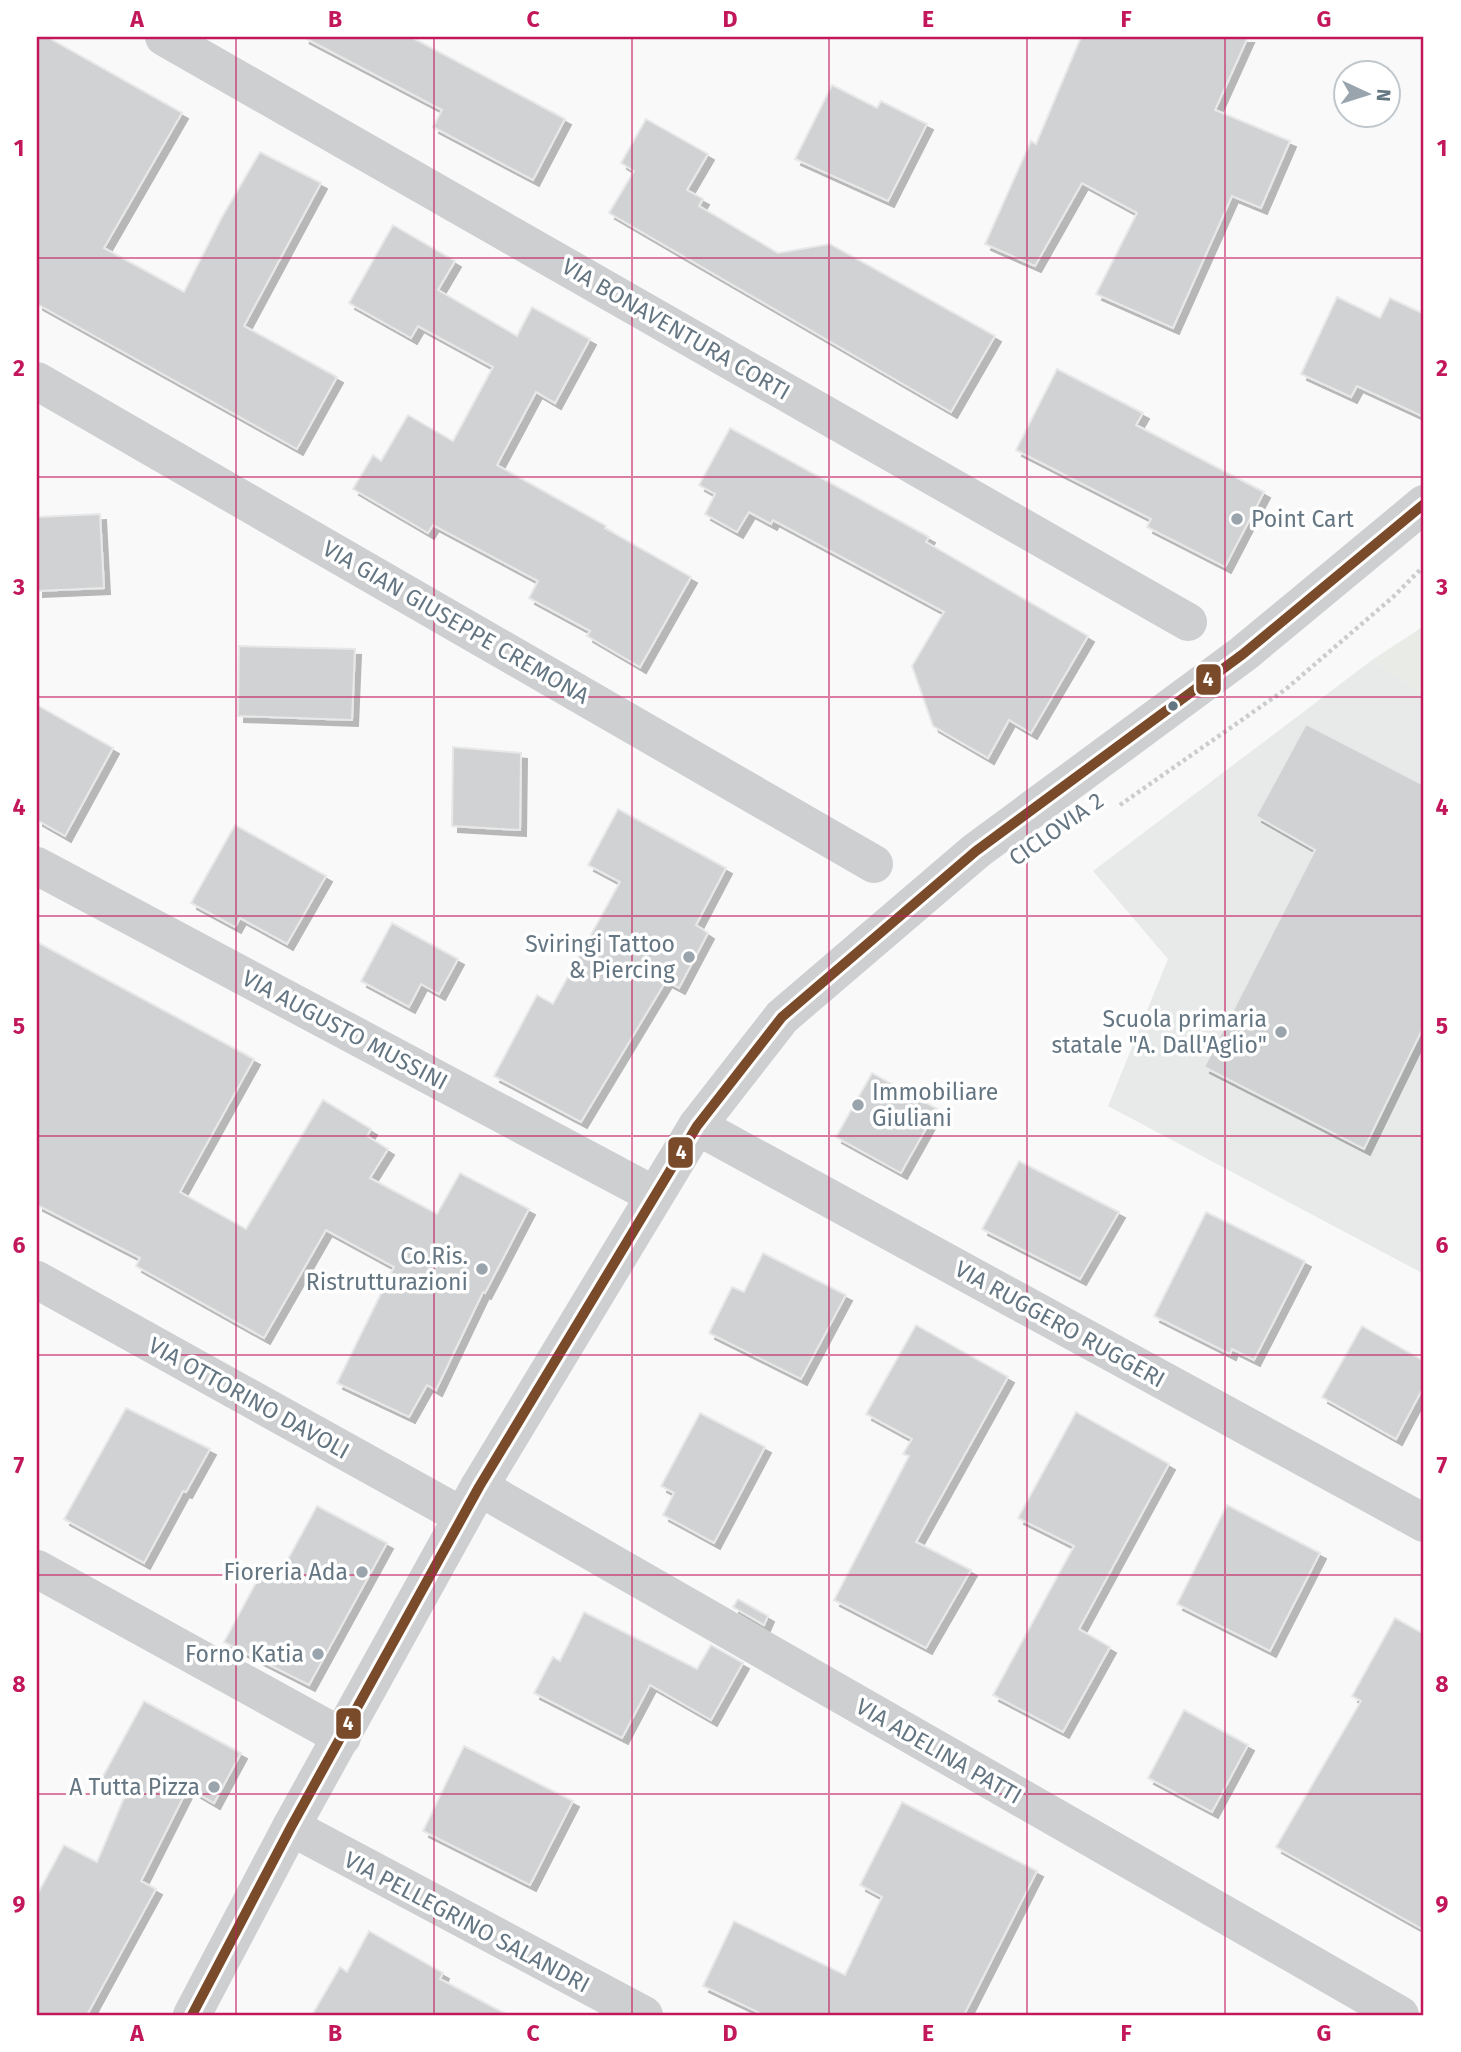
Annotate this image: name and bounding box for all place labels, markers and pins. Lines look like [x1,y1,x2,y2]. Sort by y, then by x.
place label: Point Cart [1251,505,1355,533]
marker: Point Cart [1229,511,1245,527]
unlabelled marker [1166,699,1180,713]
place label: Sviringi Tattoo & Piercing [525,930,675,984]
marker: Sviringi Tattoo & Piercing [681,949,697,965]
place label: Scuola primaria statale "A. Dall'Aglio" [1051,1005,1267,1059]
marker: Scuola primaria statale "A. Dall'Aglio" [1273,1024,1289,1040]
place label: Immobiliare Giuliani [872,1078,998,1132]
marker: Immobiliare Giuliani [850,1097,866,1113]
place label: Co.Ris. Ristrutturazioni [306,1242,468,1296]
marker: Co.Ris. Ristrutturazioni [474,1261,490,1277]
place label: Fioreria Ada [223,1558,348,1586]
marker: Fioreria Ada [354,1564,370,1580]
place label: Forno Katia [185,1640,304,1668]
marker: Forno Katia [310,1646,326,1662]
place label: A Tutta Pizza [69,1773,200,1801]
marker: A Tutta Pizza [206,1779,222,1795]

